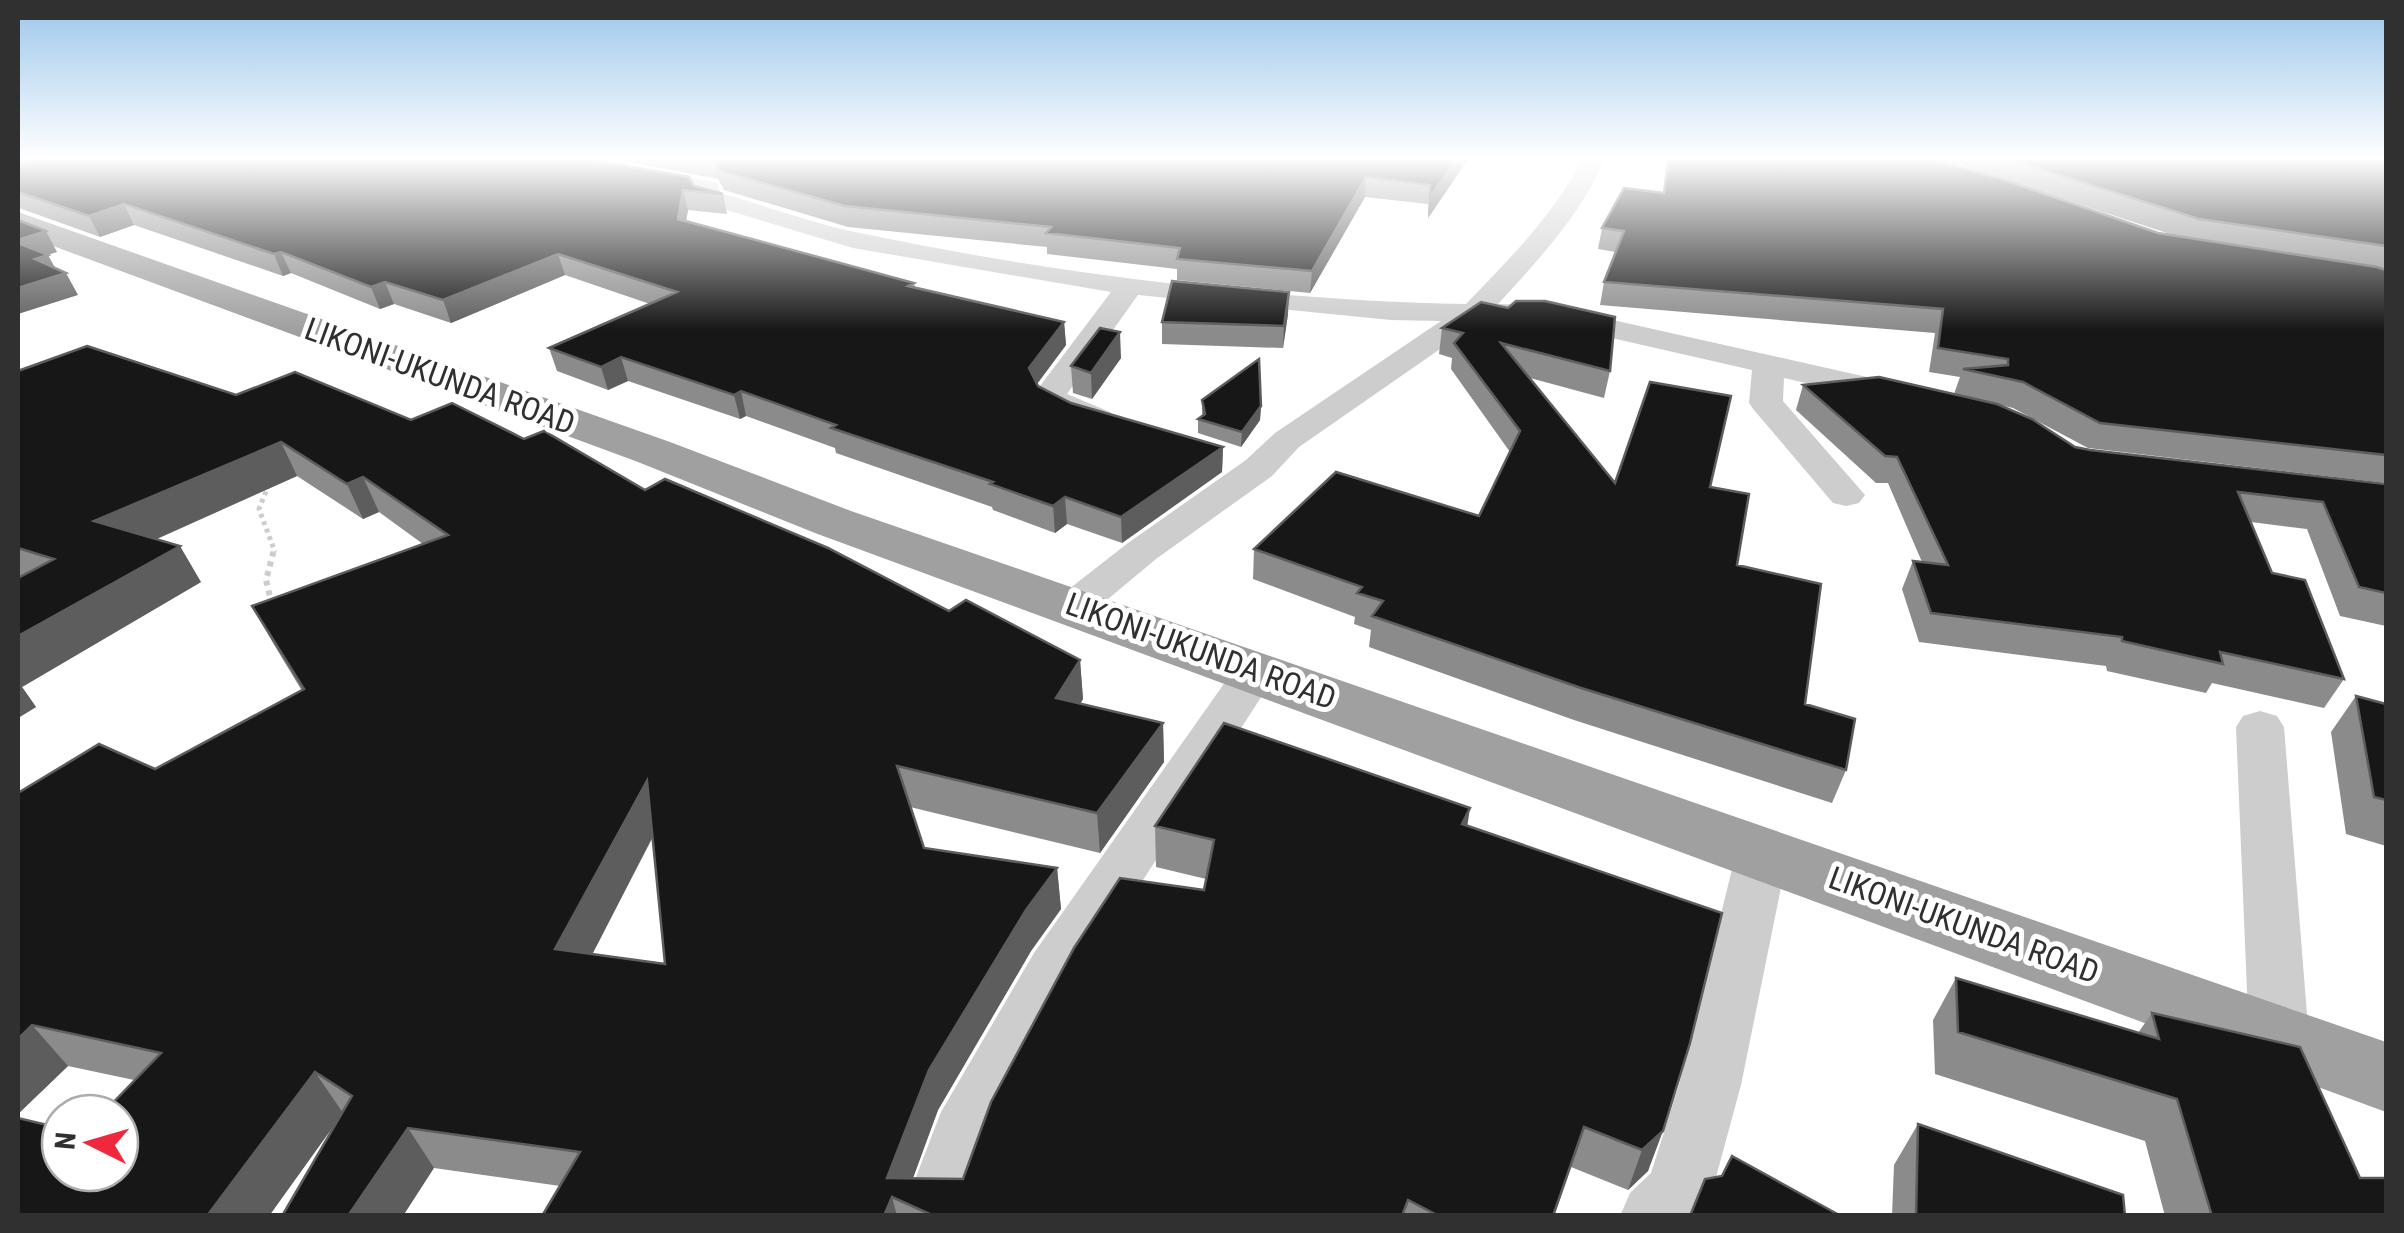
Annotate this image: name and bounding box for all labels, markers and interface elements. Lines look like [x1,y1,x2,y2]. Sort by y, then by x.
street label: LIKONI-UKUNDA ROAD [300,309,580,443]
street label: LIKONI-UKUNDA ROAD [1061,584,1341,718]
street label: LIKONI-UKUNDA ROAD [1824,858,2104,992]
north arrow [40,1093,140,1193]
text: N [48,1131,83,1151]

